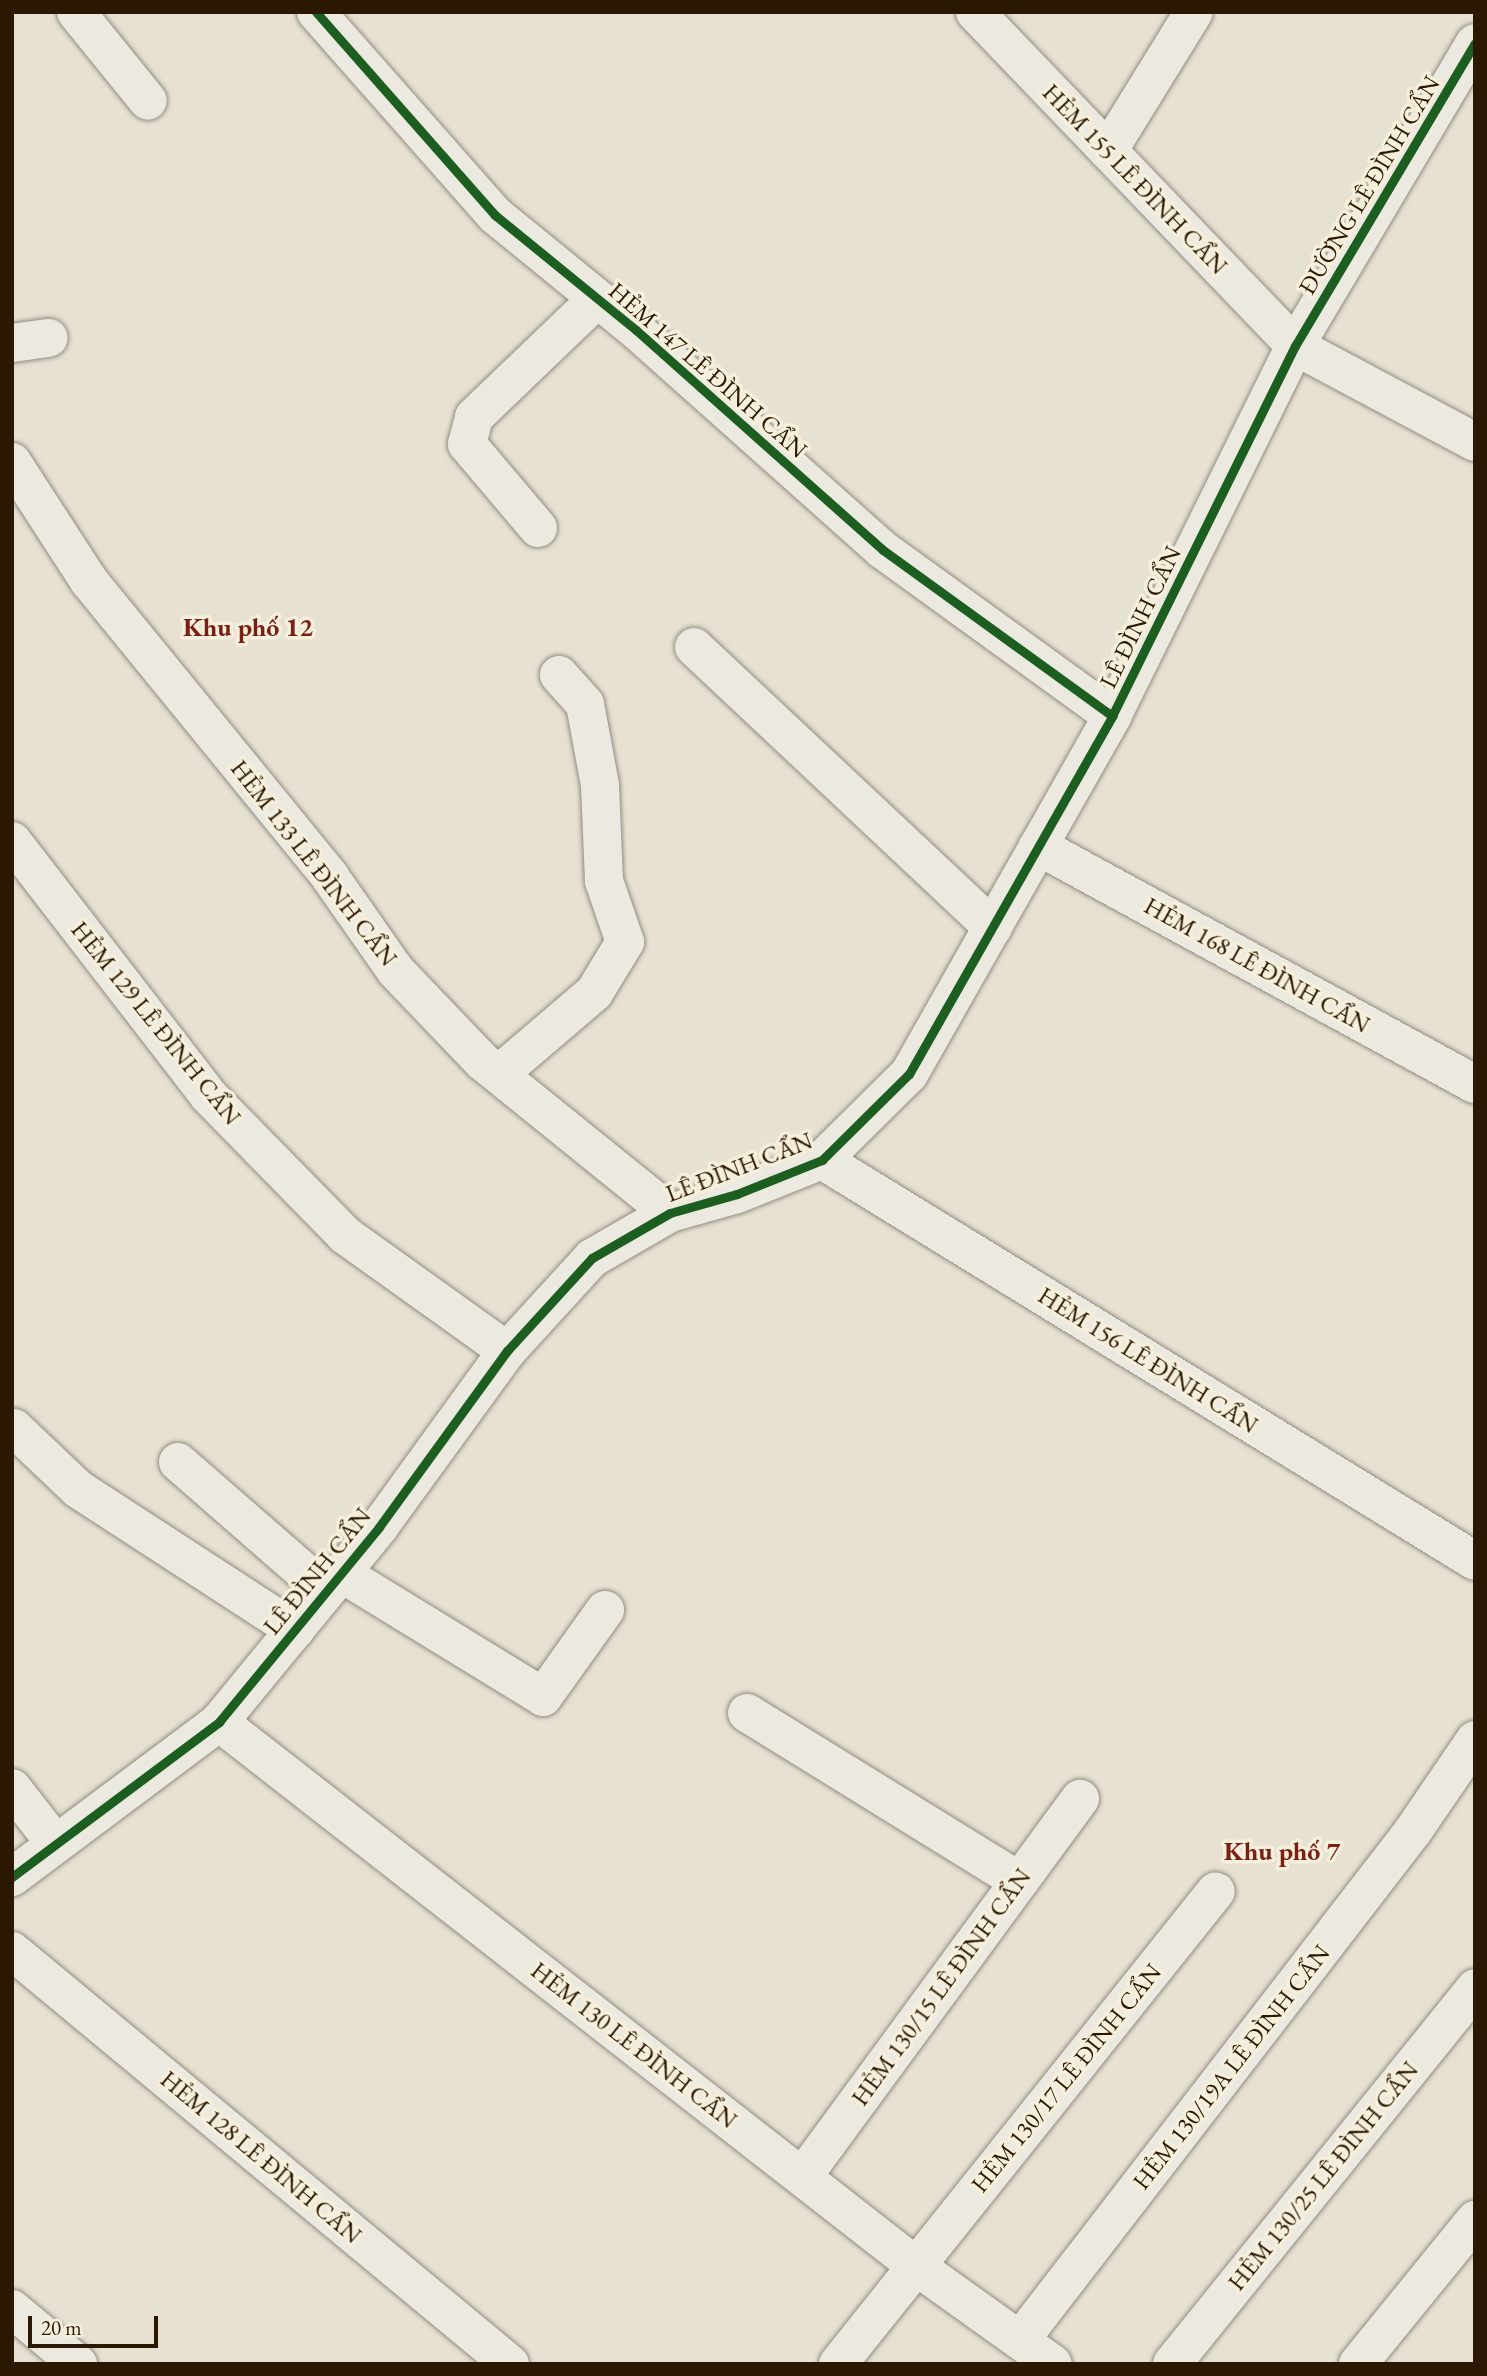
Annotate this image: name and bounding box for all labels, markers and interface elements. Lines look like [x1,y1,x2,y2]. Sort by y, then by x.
street label: ĐƯỜNG LÊ ĐÌNH CẨN [1292,70,1446,300]
street label: HẺM 155 LÊ ĐÌNH CẨN [1037,78,1233,280]
street label: HẺM 147 LÊ ĐÌNH CẨN [603,276,813,464]
street label: LÊ ĐÌNH CẨN [1093,541,1187,693]
district label: Khu phố 12 [183,612,313,644]
street label: HẺM 133 LÊ ĐÌNH CẨN [225,754,403,972]
street label: HẺM 168 LÊ ĐÌNH CẨN [1139,891,1375,1039]
street label: HẺM 129 LÊ ĐÌNH CẨN [65,916,247,1130]
street label: LÊ ĐÌNH CẨN [662,1126,816,1208]
street label: HẺM 156 LÊ ĐÌNH CẨN [1033,1281,1263,1439]
street label: LÊ ĐÌNH CẨN [257,1502,377,1640]
district label: Khu phố 7 [1224,1836,1340,1868]
street label: HẺM 130/15 LÊ ĐÌNH CẨN [845,1863,1037,2111]
street label: HẺM 130/19A LÊ ĐÌNH CẨN [1127,1939,1335,2195]
street label: HẺM 130 LÊ ĐÌNH CẨN [525,1956,743,2134]
street label: HẺM 130/17 LÊ ĐÌNH CẨN [965,1958,1167,2198]
street label: HẺM 130/25 LÊ ĐÌNH CẨN [1222,2056,1424,2296]
street label: HẺM 128 LÊ ĐÌNH CẨN [155,2065,367,2249]
scale bar [32,2302,161,2346]
text: 20 m [41,2314,82,2341]

